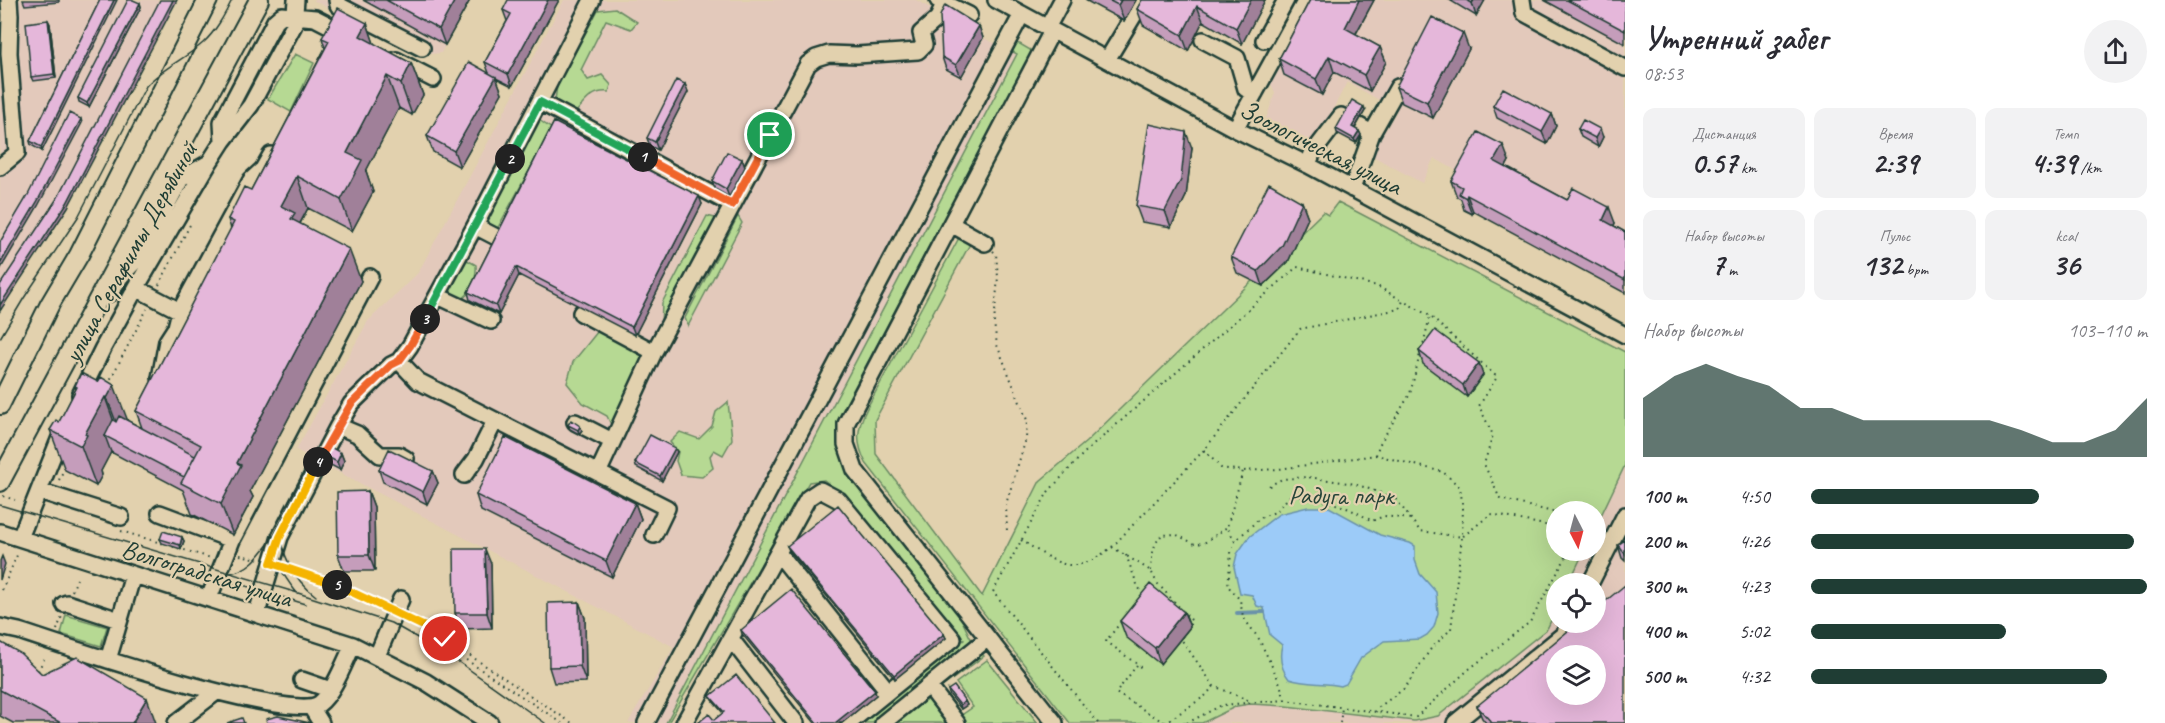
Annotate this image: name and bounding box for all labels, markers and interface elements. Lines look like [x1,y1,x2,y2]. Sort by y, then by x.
text: Утренний забег [1643,17,1827,59]
button: share [2084,20,2147,83]
text: 08:53 [1643,61,1683,86]
street label: Зоологическая улица [1234,92,1409,203]
pin [744,109,795,160]
icon: arrive [753,118,786,151]
text: Дистанция [1692,124,1756,144]
text: Время [1878,124,1912,144]
text: Темп [2053,124,2079,144]
street label: улица Серафимы Дерябиной [55,134,206,370]
pin: 1 [628,142,658,172]
pin: 2 [495,144,525,174]
text: 0.57 [1691,144,1737,182]
text: 2:39 [1872,144,1918,182]
text: 4:39 [2031,144,2077,182]
text: 1 [639,147,647,167]
text: 2 [506,149,514,169]
text: km [1737,158,1757,178]
text: /km [2077,158,2101,178]
text: Набор высоты [1684,226,1764,246]
text: Пульс [1880,226,1910,246]
text: kcal [2055,226,2077,246]
text: 7 [1711,246,1724,284]
text: 132 [1862,246,1902,284]
text: 36 [2052,246,2080,284]
text: m [1724,260,1737,280]
text: bpm [1902,260,1928,280]
pin: 3 [410,304,440,334]
text: 3 [421,309,429,329]
text: Набор высоты [1643,318,1742,343]
text: 103–110 m [2068,318,2147,343]
pin: 4 [303,447,333,477]
text: 4 [314,452,322,472]
park label: Радуга парк [1289,479,1396,512]
text: 100 m [1643,484,1686,509]
text: 4:50 [1739,484,1770,509]
north arrow [1546,501,1606,561]
map controls [1546,501,1606,705]
text: 200 m [1643,529,1686,554]
text: 4:26 [1739,529,1770,554]
street label: Волгоградская улица [118,532,297,615]
pin: 5 [322,570,352,600]
button: locate [1546,573,1606,633]
text: 300 m [1643,574,1686,599]
text: 4:23 [1739,574,1770,599]
text: 5 [334,575,340,595]
pin [419,613,470,664]
text: 400 m [1643,619,1686,644]
text: 5:02 [1739,619,1770,644]
icon: check [428,622,461,655]
button: layers [1546,645,1606,705]
text: 500 m [1643,664,1686,689]
text: 4:32 [1739,664,1770,689]

